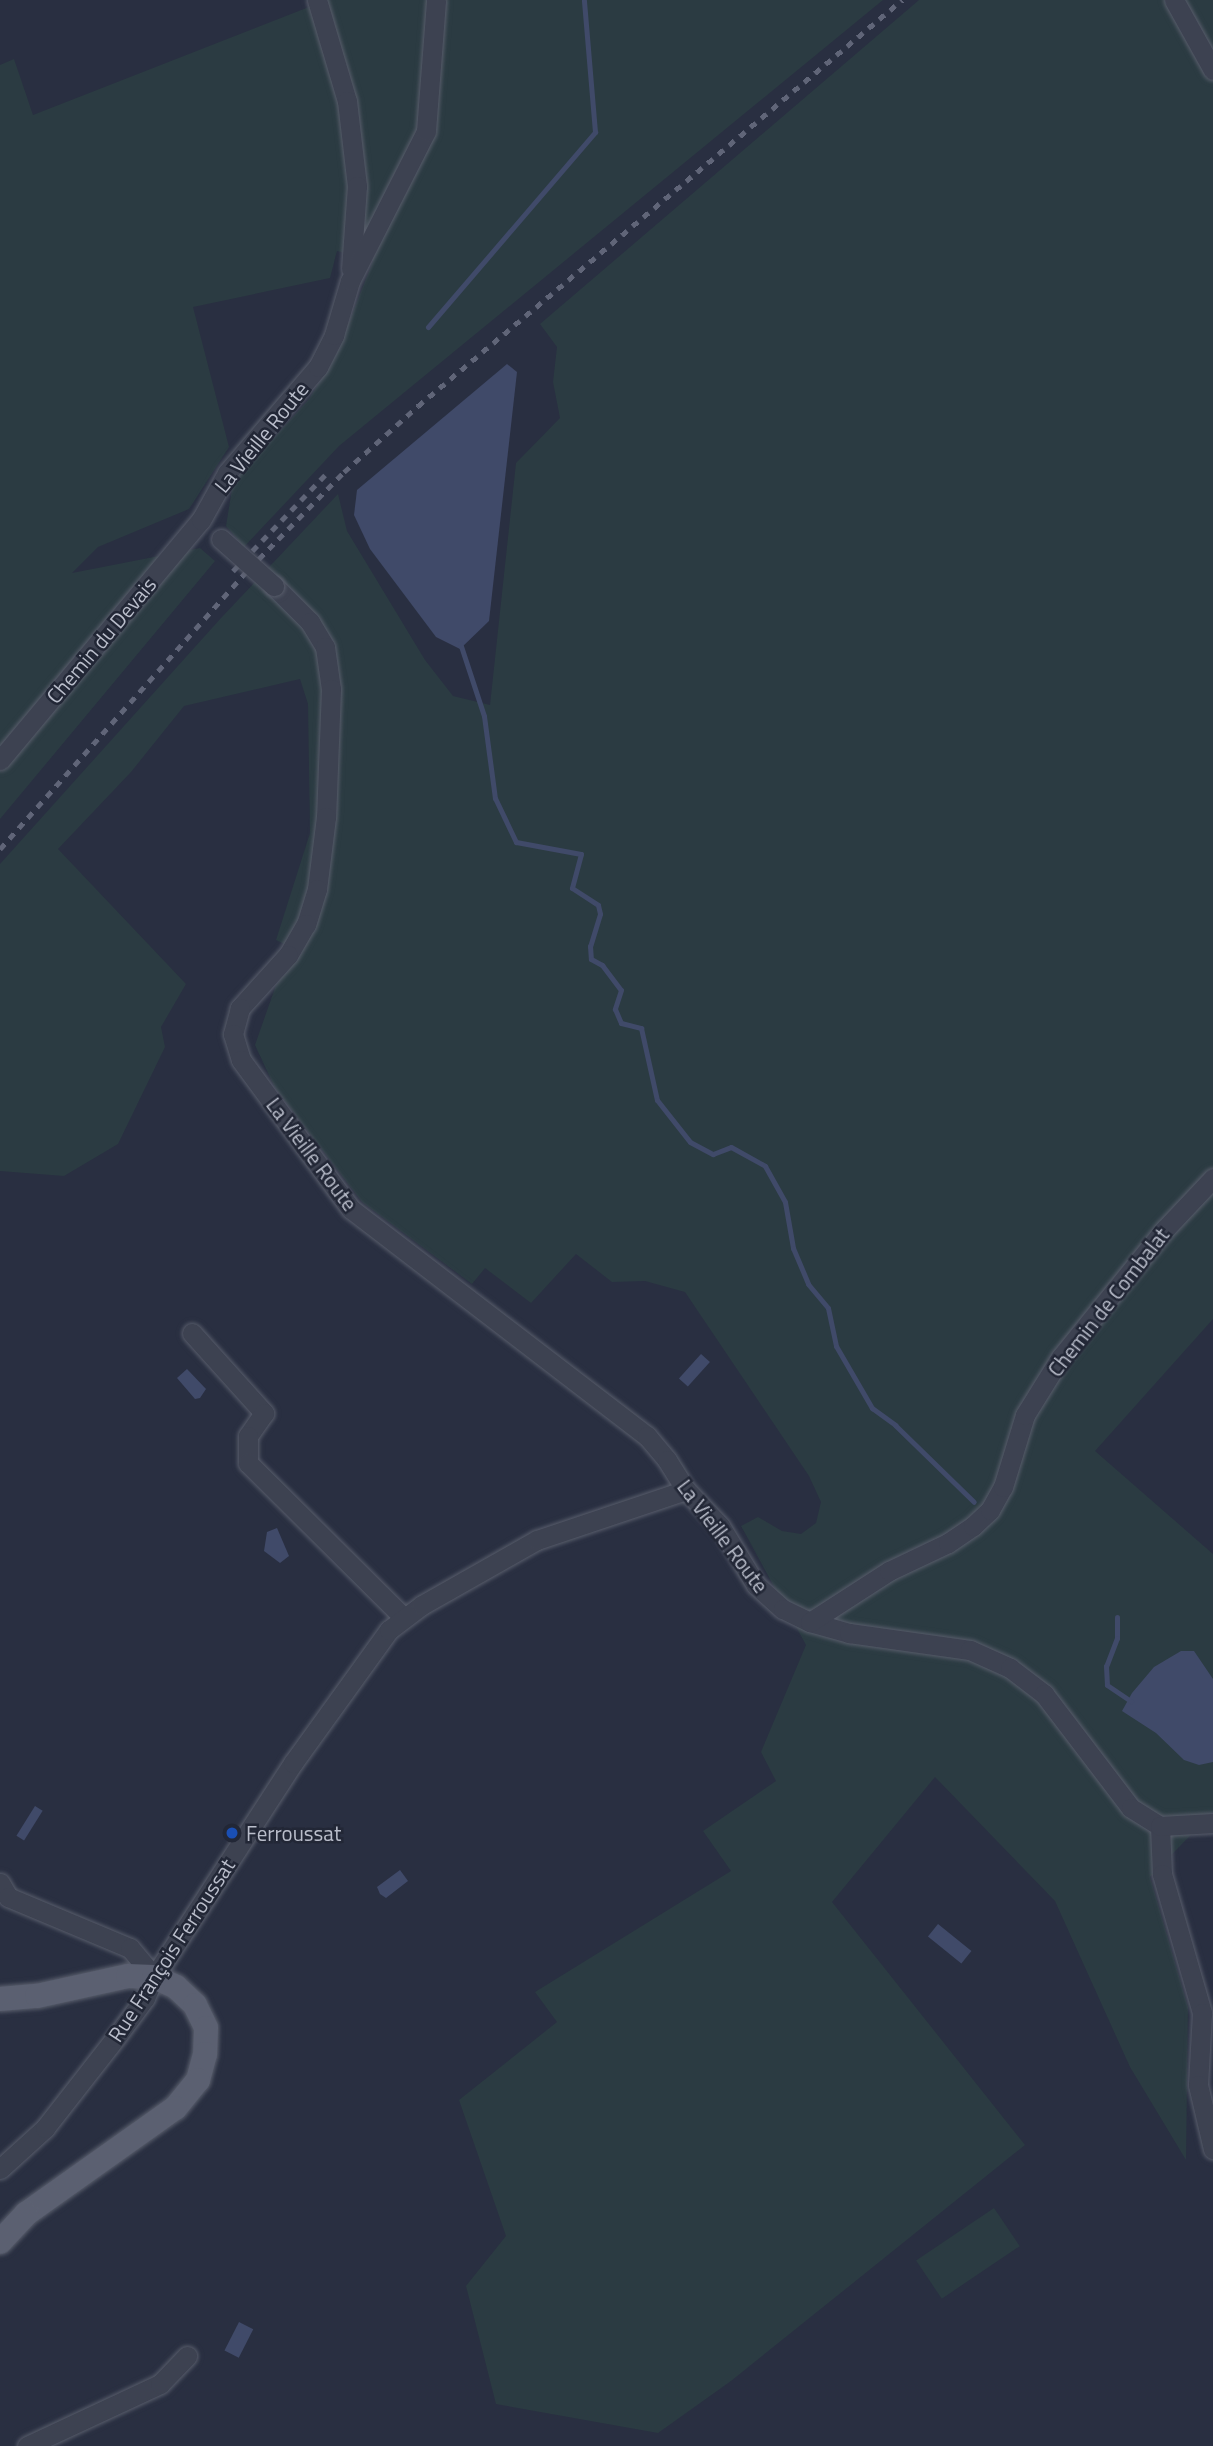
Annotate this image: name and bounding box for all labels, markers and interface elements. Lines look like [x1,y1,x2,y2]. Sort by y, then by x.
street label: La Vieille Route [209,377,313,497]
street label: Chemin du Devais [41,572,161,708]
street label: La Vieille Route [261,1092,363,1216]
street label: Chemin de Combalat [1042,1223,1174,1381]
street label: La Vieille Route [672,1474,774,1598]
place label: Ferroussat [246,1820,341,1846]
marker: Ferroussat [224,1825,240,1841]
street label: Rue François Ferroussat [102,1854,240,2046]

